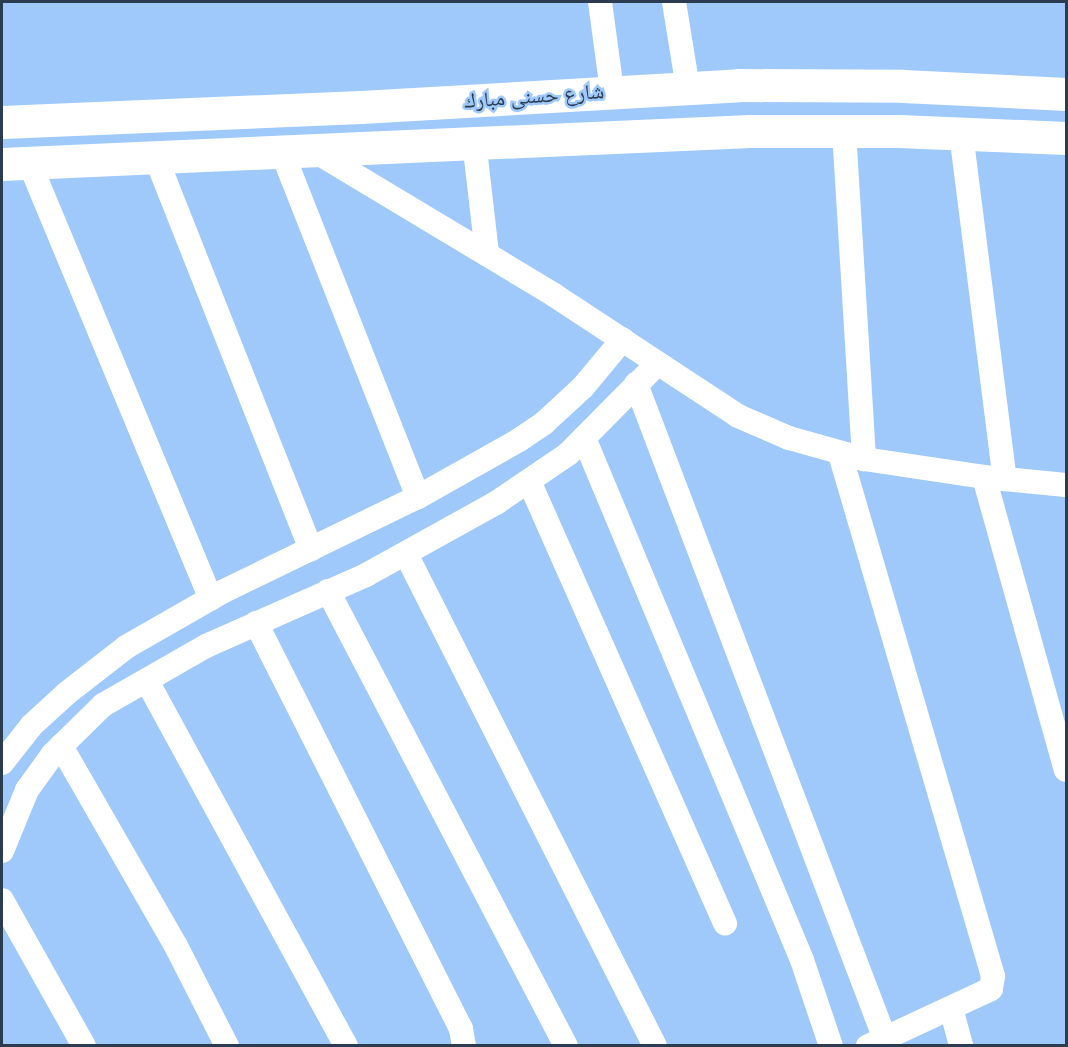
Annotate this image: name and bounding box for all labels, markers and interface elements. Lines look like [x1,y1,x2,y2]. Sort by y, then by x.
street label: شارع حسنى مبارك [463,79,605,113]

